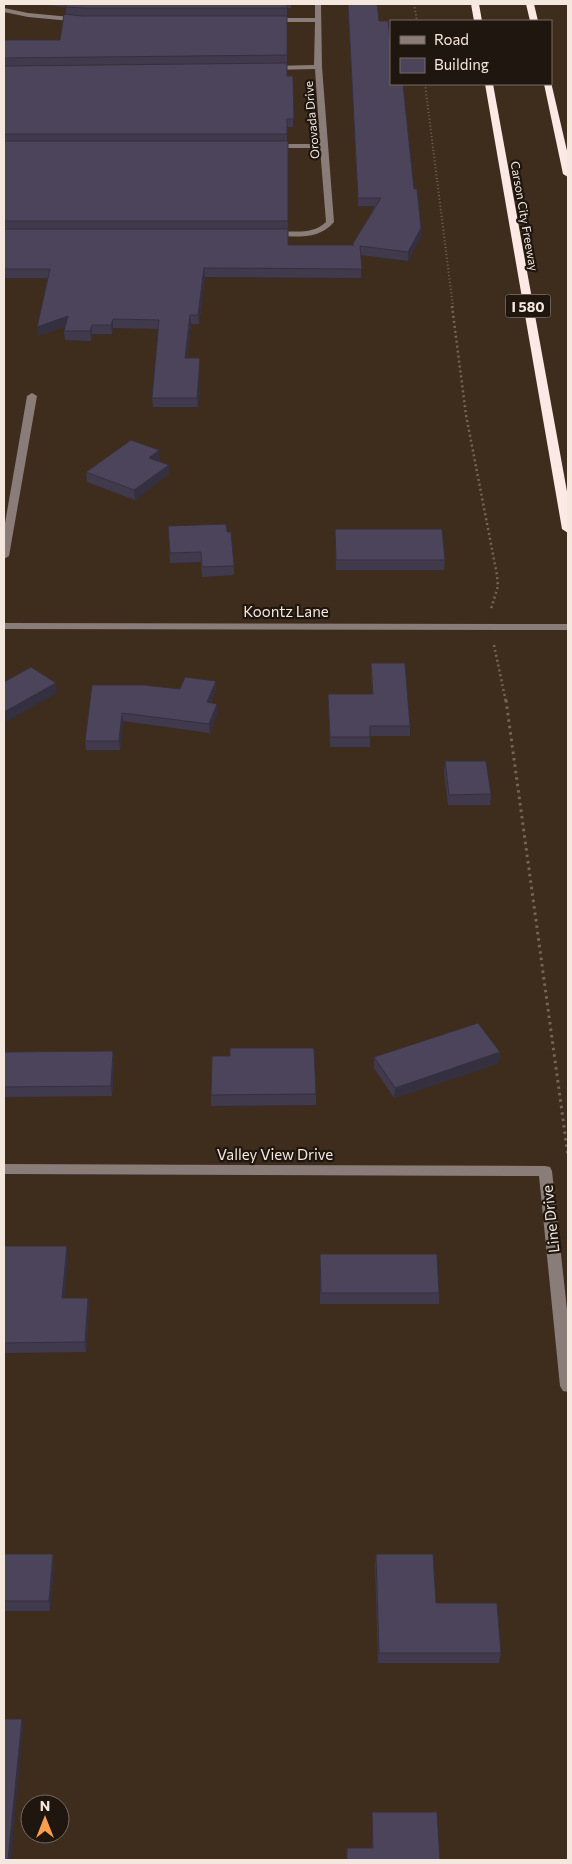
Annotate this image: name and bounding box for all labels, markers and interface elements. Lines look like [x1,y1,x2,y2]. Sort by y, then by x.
legend [390,20,552,85]
text: Road [434,30,469,48]
text: Building [434,55,489,73]
street label: Orovada Drive [301,80,321,160]
street label: Carson City Freeway [508,160,542,272]
road number: I 580 [506,294,550,318]
street label: Koontz Lane [243,602,329,620]
street label: Valley View Drive [217,1145,333,1163]
street label: Line Drive [537,1184,563,1254]
north arrow [20,1794,70,1844]
text: N [40,1797,50,1814]

